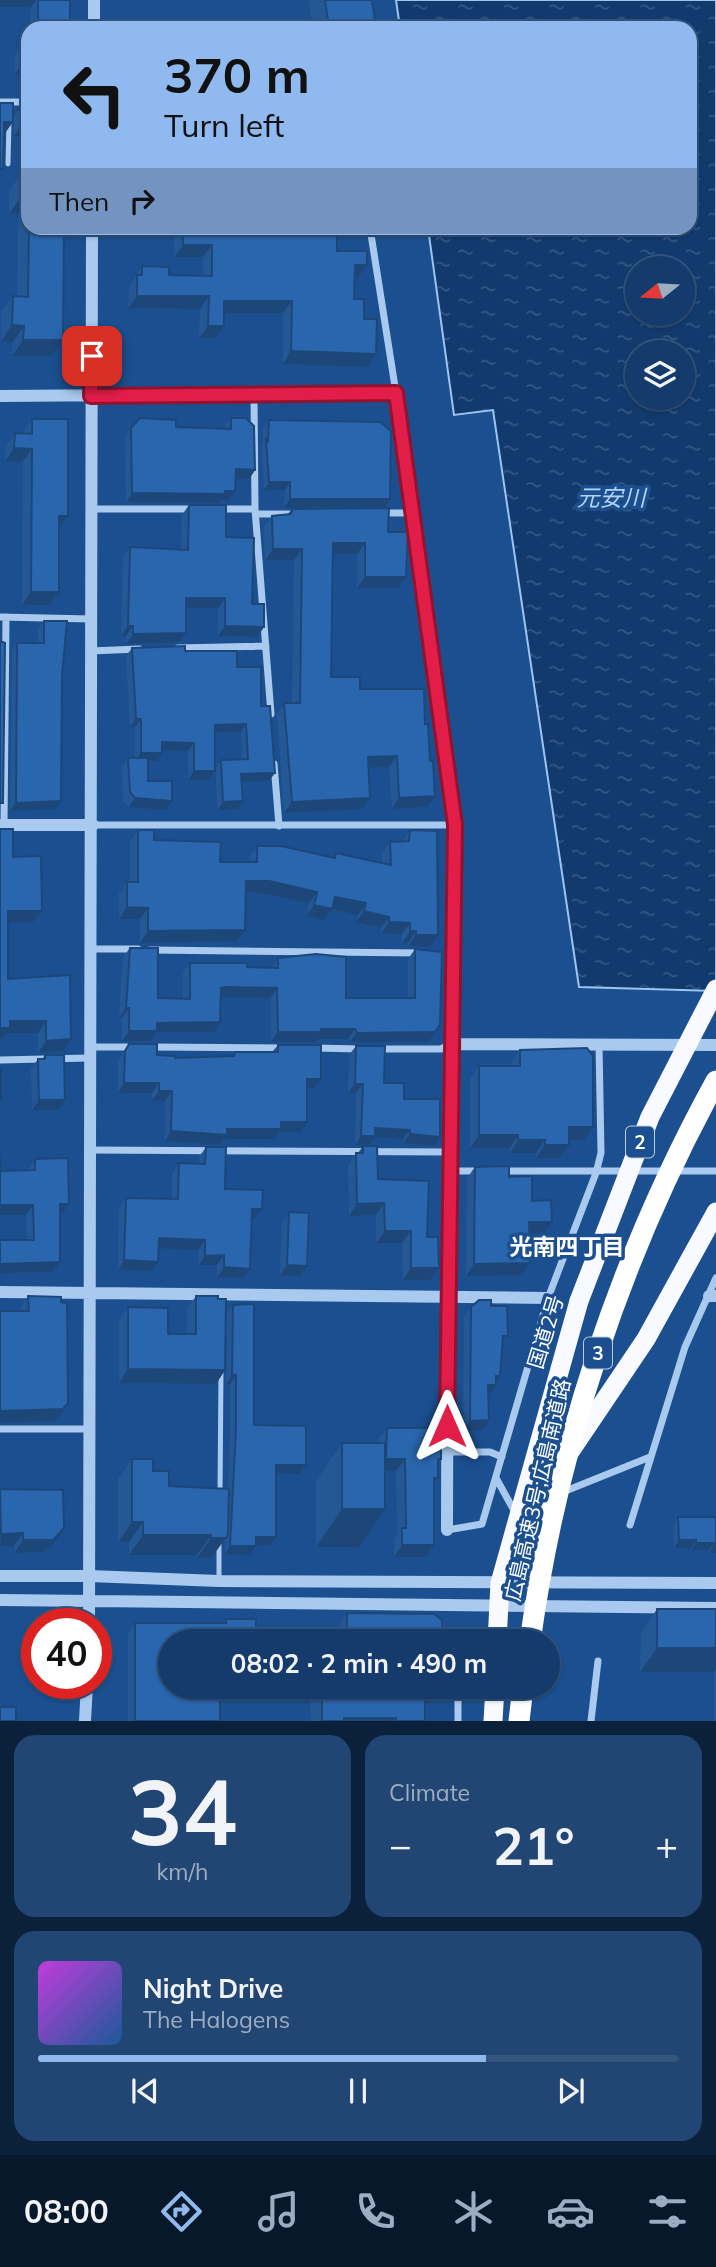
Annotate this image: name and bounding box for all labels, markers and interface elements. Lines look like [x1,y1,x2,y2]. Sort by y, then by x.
text: 370 m [164,44,310,105]
icon: left [49,49,140,140]
text: Turn left [164,105,284,145]
icon: right [123,182,161,220]
text: Then [49,185,109,218]
north arrow [625,256,695,326]
map controls [625,256,695,410]
pin [62,326,122,386]
icon: arrive [73,337,111,375]
button: layers [625,340,695,410]
water label: 元安川 [577,483,649,512]
road number: 2 [626,1126,654,1158]
district label: 光南四丁目 [510,1232,625,1261]
street label: 国道2号 [522,1292,569,1372]
road number: 3 [584,1338,612,1368]
street label: 広島高速3号;広島南道路 [499,1376,575,1603]
position arrow [410,1389,484,1463]
speed limit sign: 40 [21,1608,112,1699]
text: 08:02 · 2 min · 490 m [231,1647,487,1680]
text: 34 [128,1754,237,1868]
text: Climate [389,1778,470,1807]
text: 21° [492,1813,575,1878]
text: − [389,1821,412,1869]
text: + [655,1821,678,1869]
text: km/h [156,1857,209,1886]
text: Night Drive [143,1972,283,2005]
text: The Halogens [143,2005,290,2034]
icon: previous [126,2072,164,2110]
icon: pause [339,2072,377,2110]
icon: next [552,2072,590,2110]
icon: directions [157,2187,206,2236]
icon: music [254,2187,303,2236]
icon: phone [351,2187,400,2236]
icon: climate [449,2187,498,2236]
icon: car [546,2187,595,2236]
icon: filters [643,2187,692,2236]
text: 08:00 [24,2191,109,2231]

